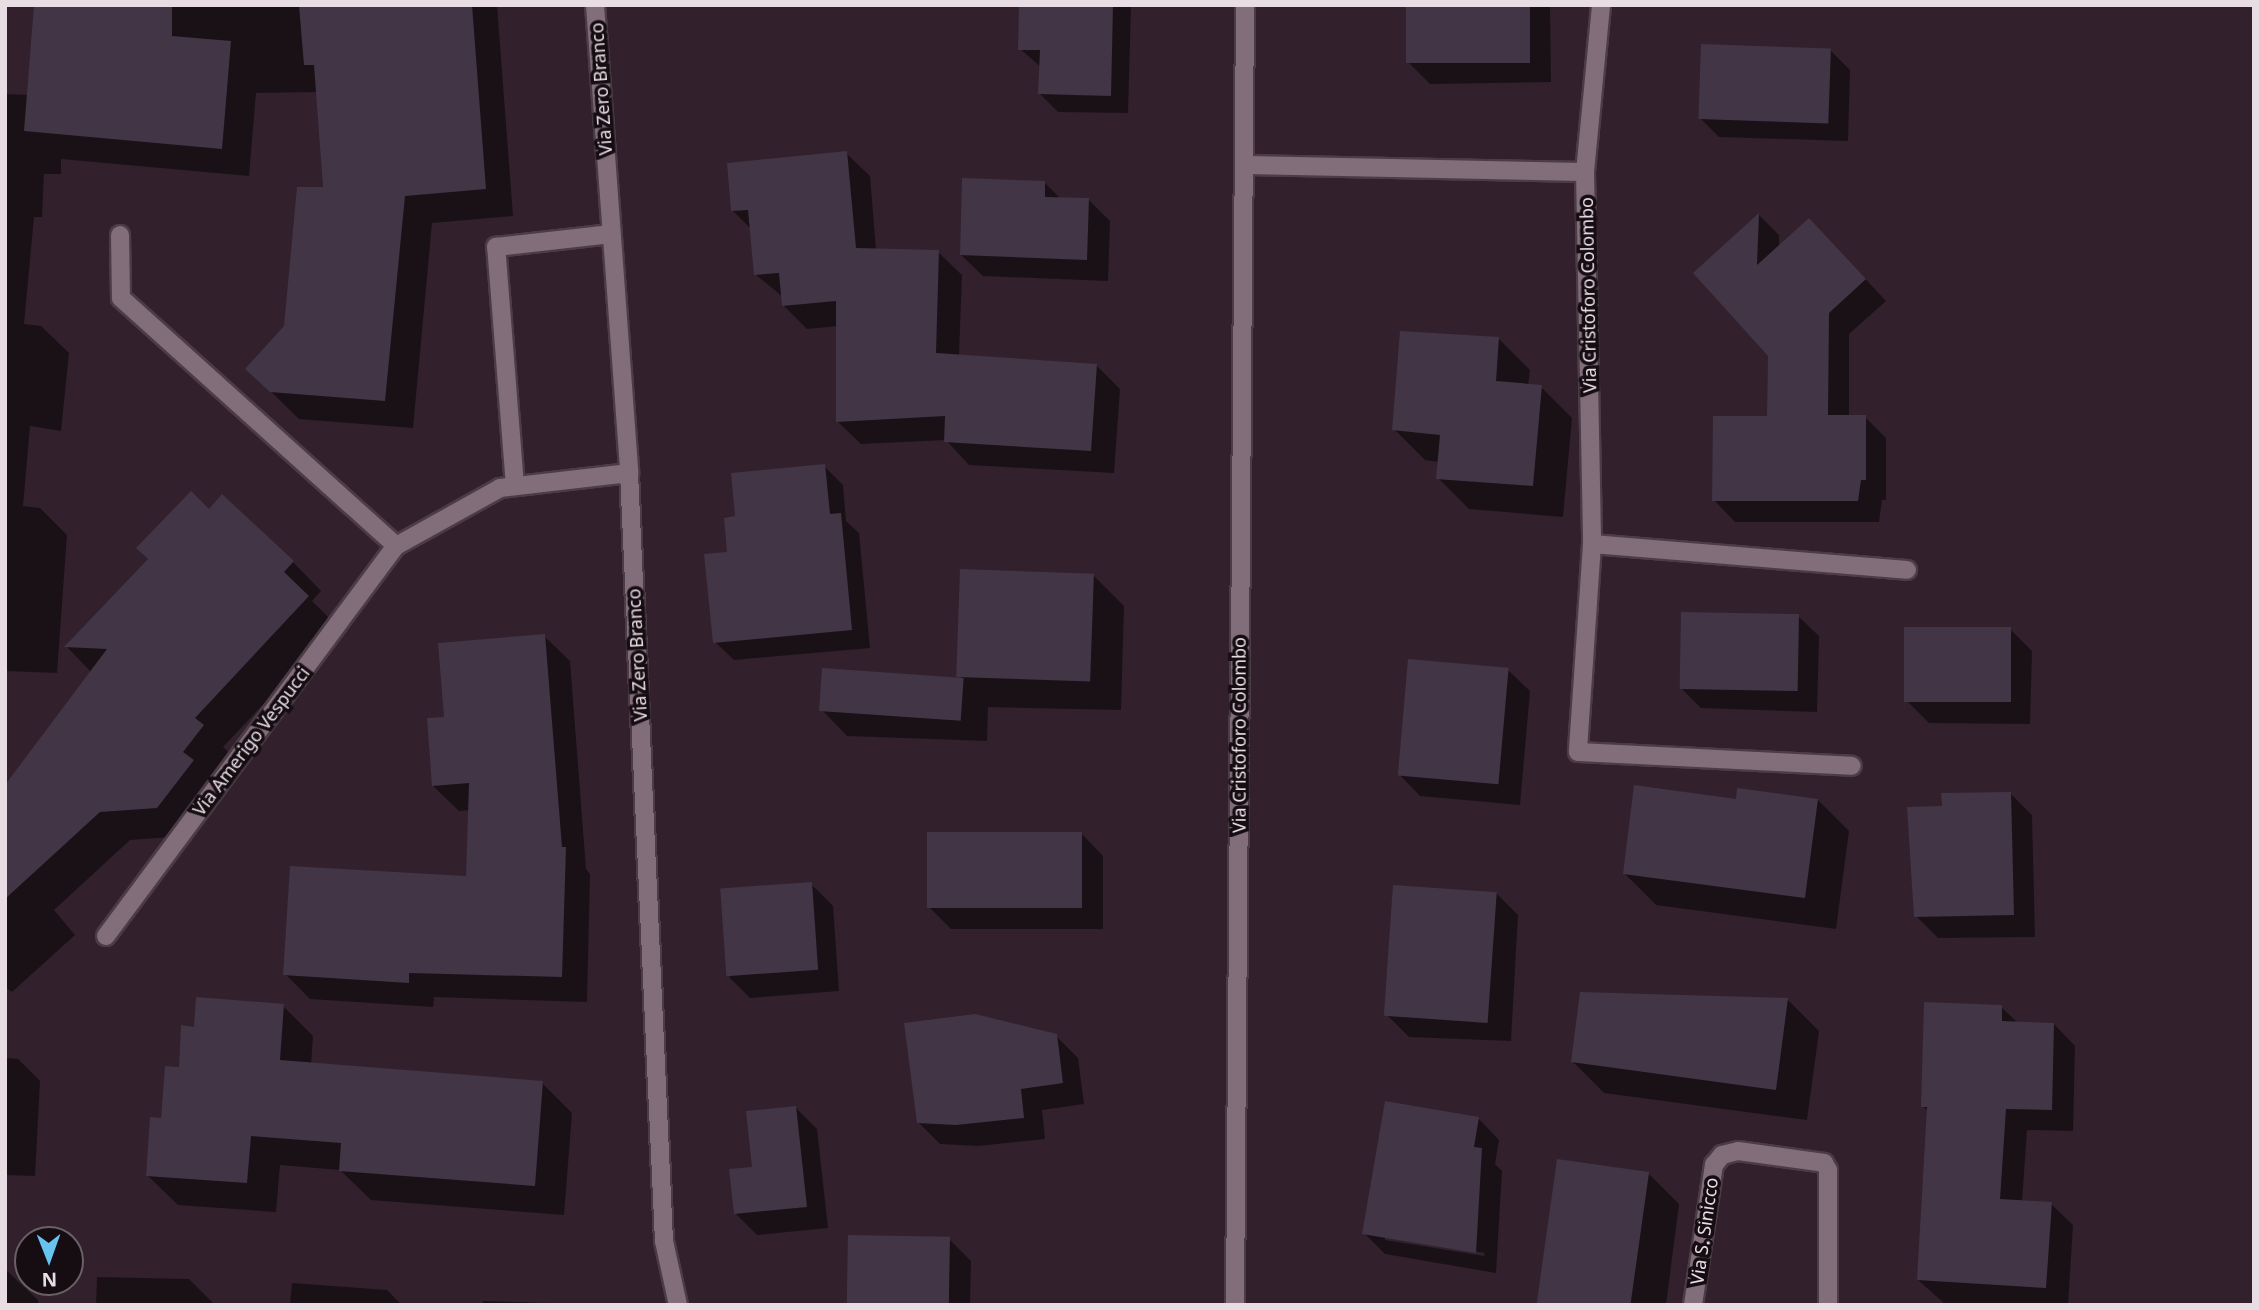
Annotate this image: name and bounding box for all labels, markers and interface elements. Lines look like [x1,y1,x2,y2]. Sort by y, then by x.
street label: Via Zero Branco [586,22,616,156]
street label: Via Cristoforo Colombo [1575,197,1601,393]
street label: Via Zero Branco [623,588,651,722]
street label: Via Cristoforo Colombo [1228,637,1250,833]
street label: Via Amerigo Vespucci [188,662,314,820]
street label: Via S. Sinicco [1686,1176,1722,1286]
north arrow [14,1226,84,1296]
text: N [41,1267,57,1293]

